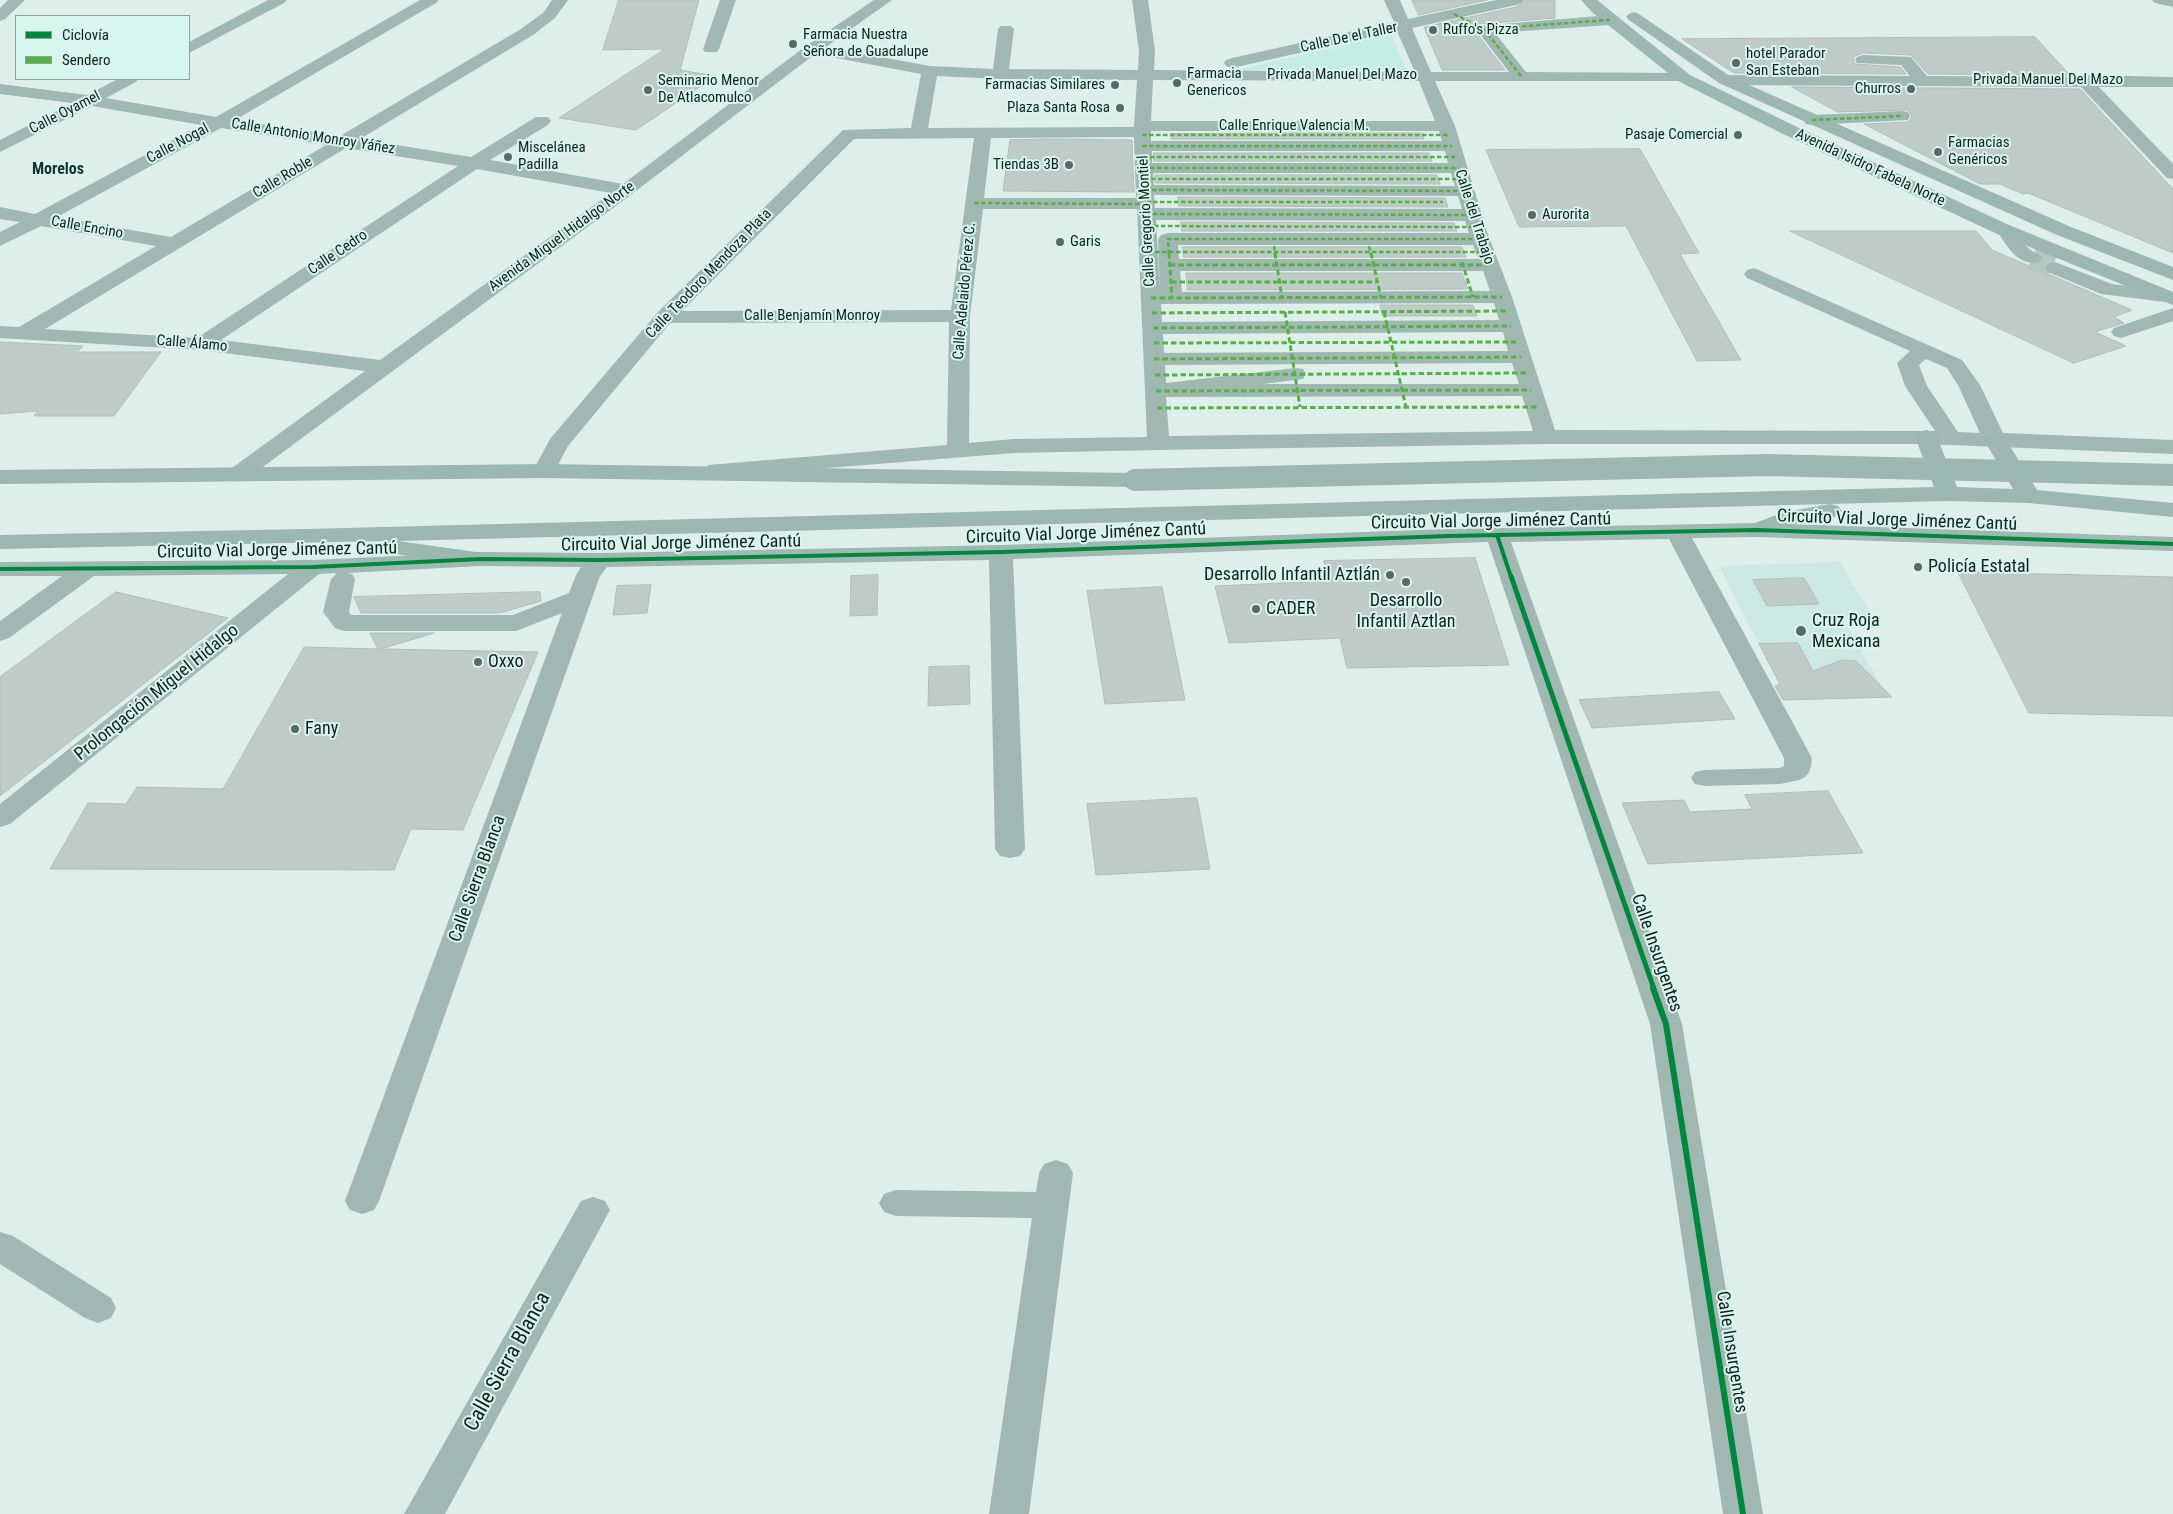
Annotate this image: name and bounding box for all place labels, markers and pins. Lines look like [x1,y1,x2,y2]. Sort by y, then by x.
place label: Ruffo's Pizza [1443,21,1519,39]
marker: Ruffo's Pizza [1427,24,1439,36]
place label: Farmacia Nuestra Señora de Guadalupe [803,26,928,61]
marker: Farmacia Nuestra Señora de Guadalupe [787,38,799,50]
place label: hotel Parador San Esteban [1746,45,1826,80]
marker: hotel Parador San Esteban [1730,57,1742,69]
place label: Farmacia Genericos [1187,65,1247,100]
place label: Seminario Menor De Atlacomulco [658,72,759,107]
place label: Farmacias Similares [985,76,1105,94]
marker: Farmacia Genericos [1171,77,1183,89]
marker: Farmacias Similares [1109,79,1121,91]
place label: Churros [1855,80,1901,98]
marker: Churros [1905,83,1917,95]
marker: Seminario Menor De Atlacomulco [642,84,654,96]
place label: Plaza Santa Rosa [1007,99,1110,117]
marker: Plaza Santa Rosa [1114,102,1126,114]
place label: Pasaje Comercial [1625,126,1728,144]
marker: Pasaje Comercial [1732,129,1744,141]
place label: Farmacias Genéricos [1948,134,2010,169]
place label: Miscelánea Padilla [518,139,586,174]
marker: Farmacias Genéricos [1932,146,1944,158]
marker: Miscelánea Padilla [502,151,514,163]
place label: Tiendas 3B [993,156,1059,174]
marker: Tiendas 3B [1063,159,1075,171]
place label: Aurorita [1542,206,1589,224]
marker: Aurorita [1526,209,1538,221]
place label: Garis [1070,233,1101,251]
marker: Garis [1054,236,1066,248]
place label: Policía Estatal [1928,556,2030,578]
marker: Policía Estatal [1912,561,1924,573]
place label: Desarrollo Infantil Aztlán [1204,564,1380,586]
marker: Desarrollo Infantil Aztlán [1384,569,1396,581]
marker: Desarrollo Infantil Aztlan [1400,576,1412,588]
place label: Desarrollo Infantil Aztlan [1356,590,1456,632]
place label: CADER [1266,598,1315,620]
marker: CADER [1250,603,1262,615]
place label: Cruz Roja Mexicana [1812,610,1880,652]
marker: Cruz Roja Mexicana [1794,624,1808,638]
place label: Oxxo [488,651,523,673]
marker: Oxxo [472,656,484,668]
place label: Fany [305,718,338,740]
marker: Fany [289,723,301,735]

